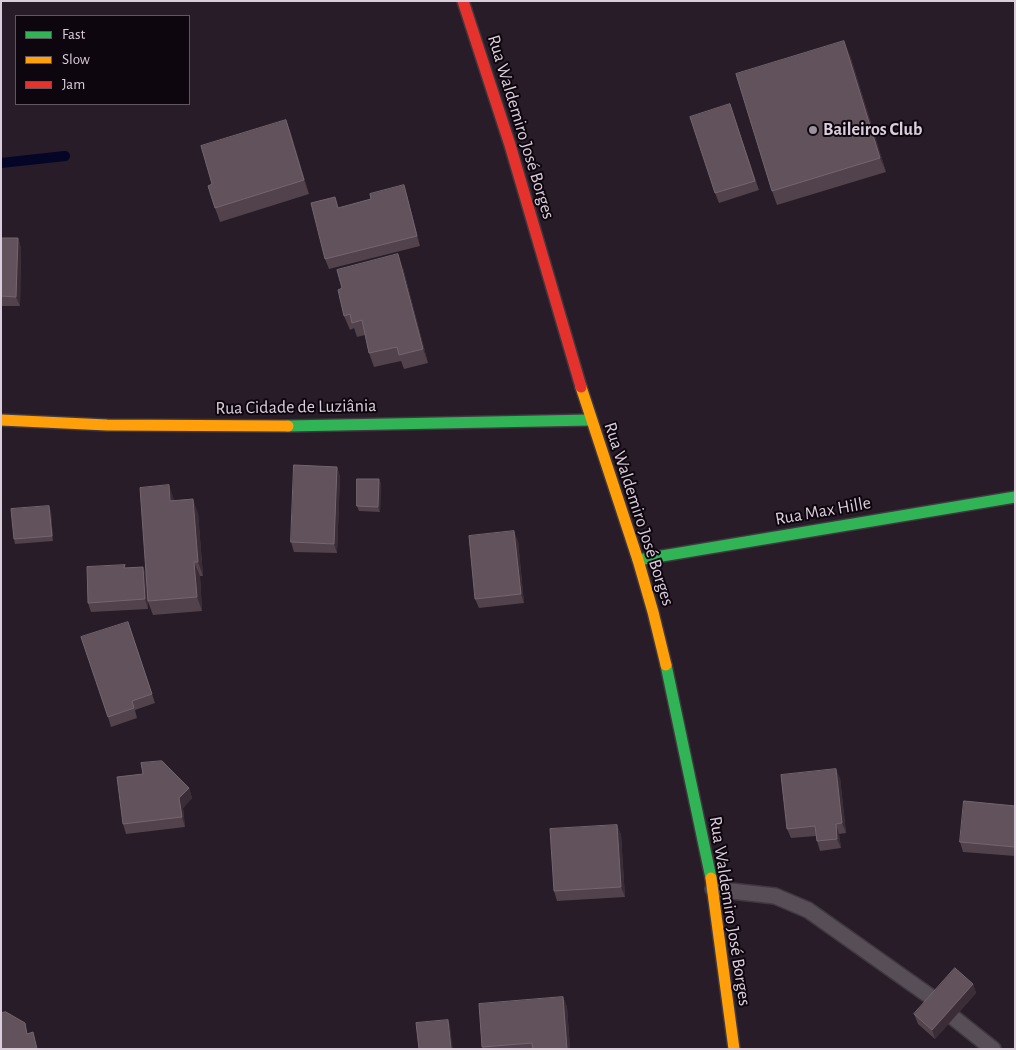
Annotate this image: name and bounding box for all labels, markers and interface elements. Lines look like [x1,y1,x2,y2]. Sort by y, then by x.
legend [15,15,190,105]
text: Fast [62,27,85,42]
street label: Rua Waldemiro José Borges [483,32,559,222]
text: Slow [62,52,90,67]
text: Jam [62,77,85,92]
place label: Baileiros Club [823,119,922,141]
marker: Baileiros Club [807,124,819,136]
street label: Rua Cidade de Luziânia [215,395,377,419]
street label: Rua Waldemiro José Borges [599,420,679,608]
street label: Rua Max Hille [773,492,873,530]
street label: Rua Waldemiro José Borges [704,815,756,1007]

